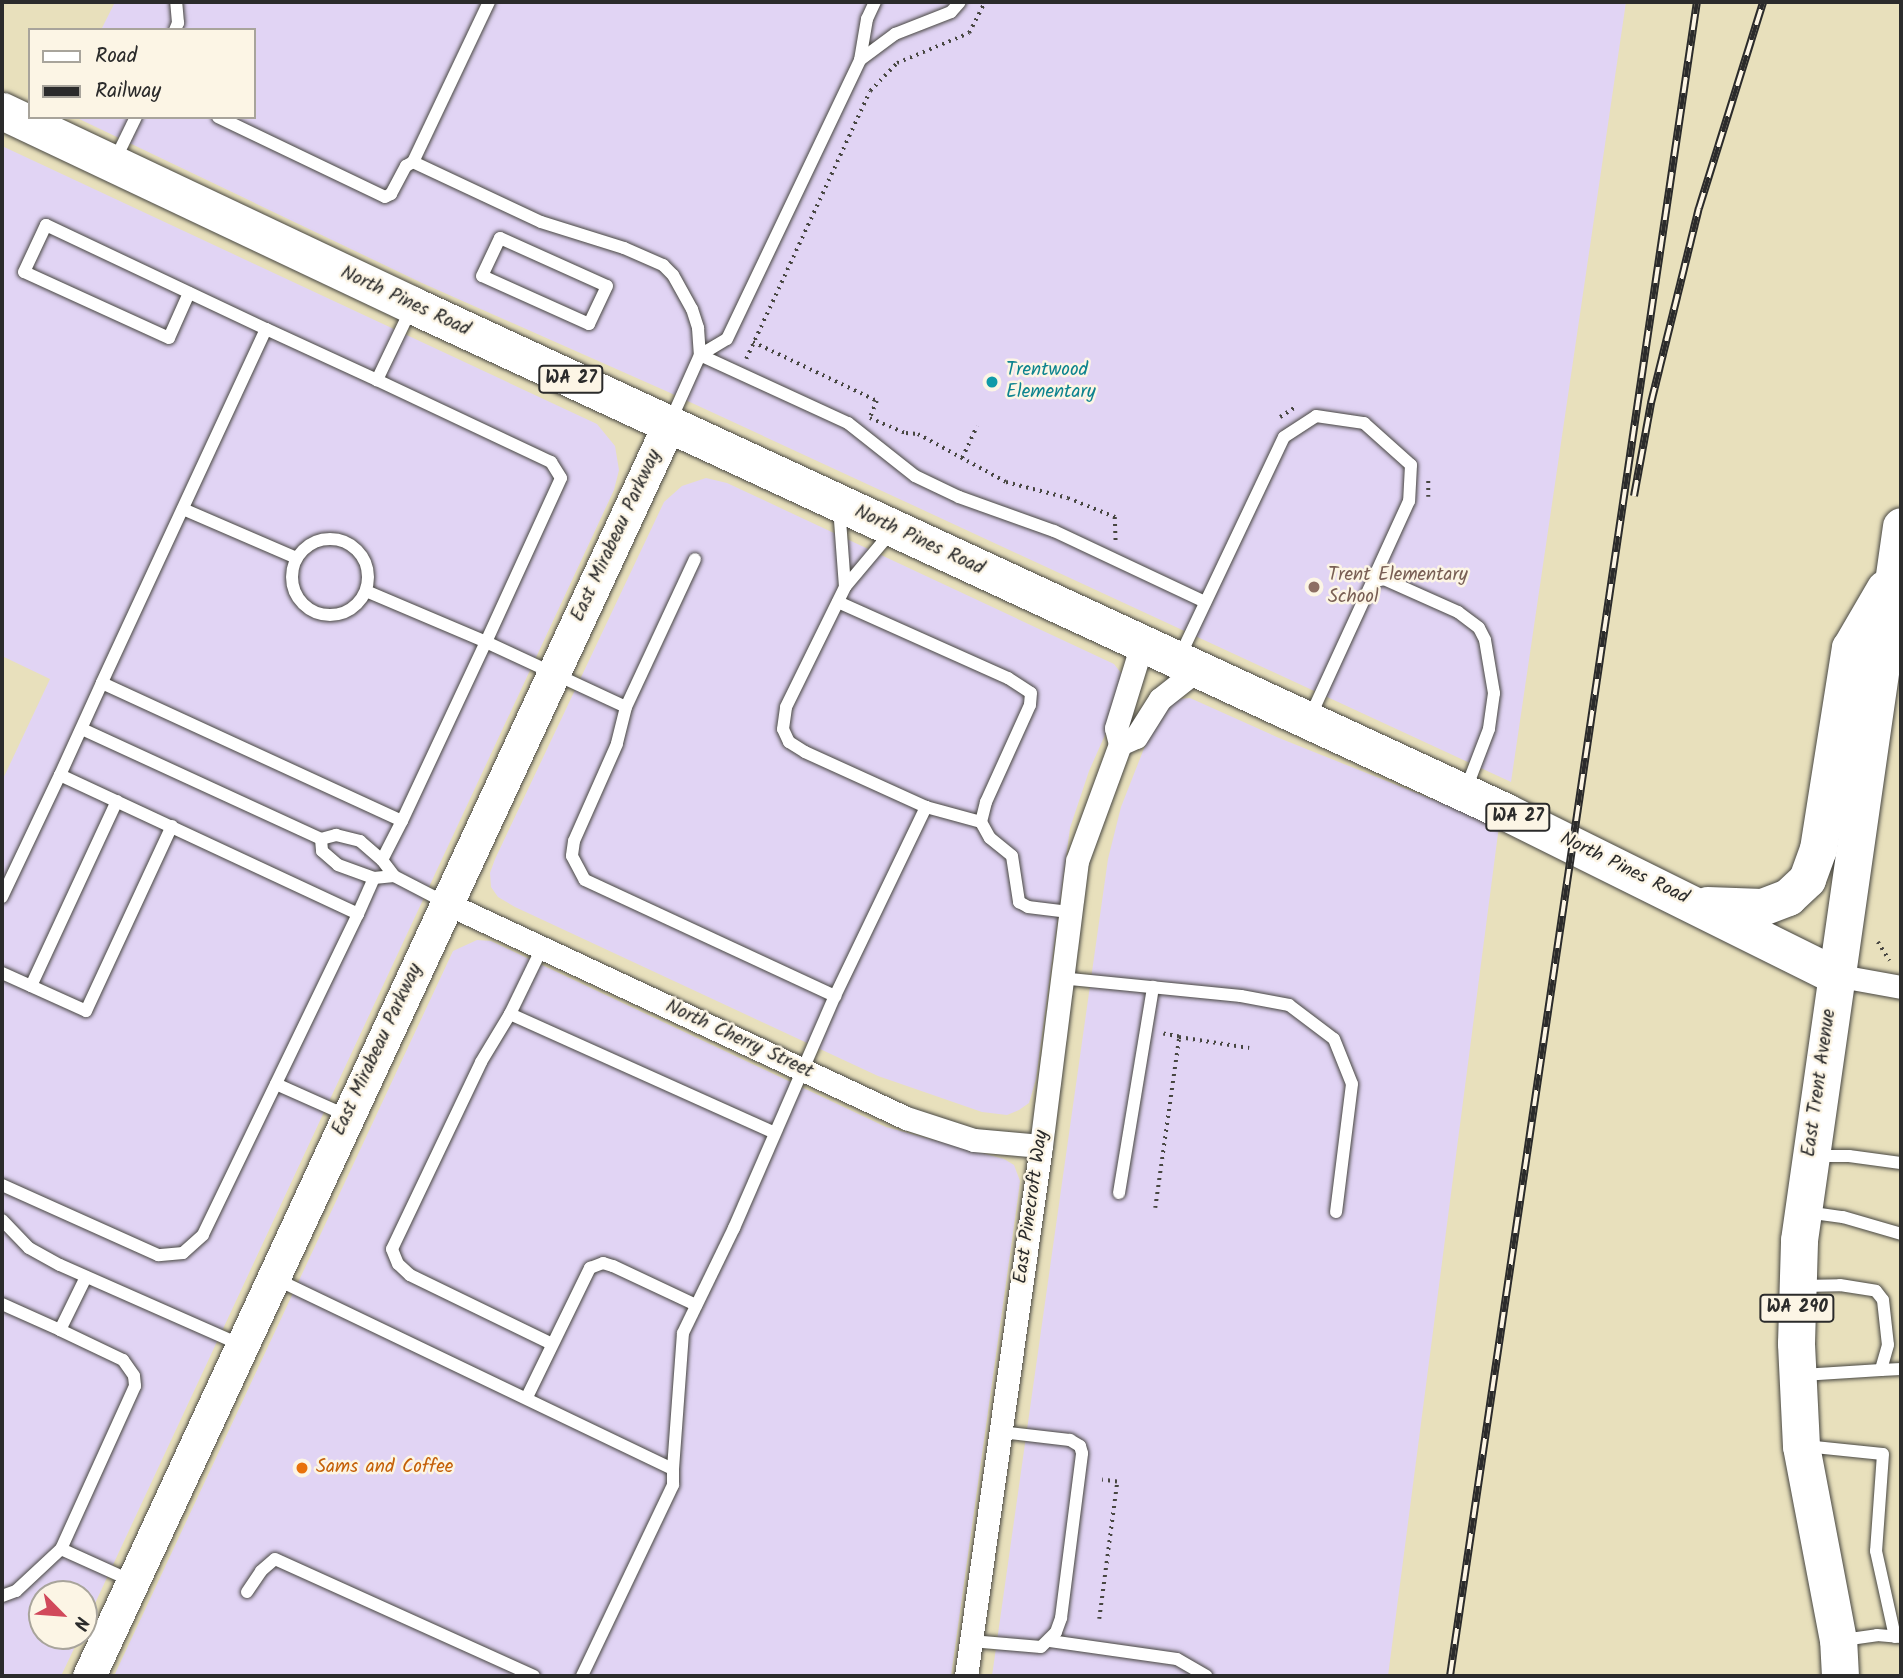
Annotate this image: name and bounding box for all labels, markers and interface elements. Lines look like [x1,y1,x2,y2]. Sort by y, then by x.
legend [28,28,256,119]
text: Road [95,40,137,73]
text: Railway [95,75,161,108]
street label: North Pines Road [337,262,473,342]
place label: Trentwood Elementary [1006,360,1096,404]
road number: WA 27 [538,365,604,394]
marker: Trentwood Elementary [984,374,1000,390]
street label: East Mirabeau Parkway [567,446,667,626]
street label: North Pines Road [851,501,987,581]
place label: Trent Elementary School [1328,565,1468,609]
marker: Trent Elementary School [1306,579,1322,595]
road number: WA 27 [1485,802,1551,832]
street label: North Pines Road [1556,828,1692,910]
street label: East Mirabeau Parkway [328,960,428,1140]
street label: North Cherry Street [662,996,816,1084]
street label: East Trent Avenue [1798,1008,1842,1158]
street label: East Pinecroft Way [1010,1129,1054,1285]
road number: WA 290 [1758,1294,1836,1322]
place label: Sams and Coffee [316,1457,453,1479]
marker: Sams and Coffee [294,1460,310,1476]
north arrow [28,1580,98,1650]
text: N [64,1611,96,1635]

